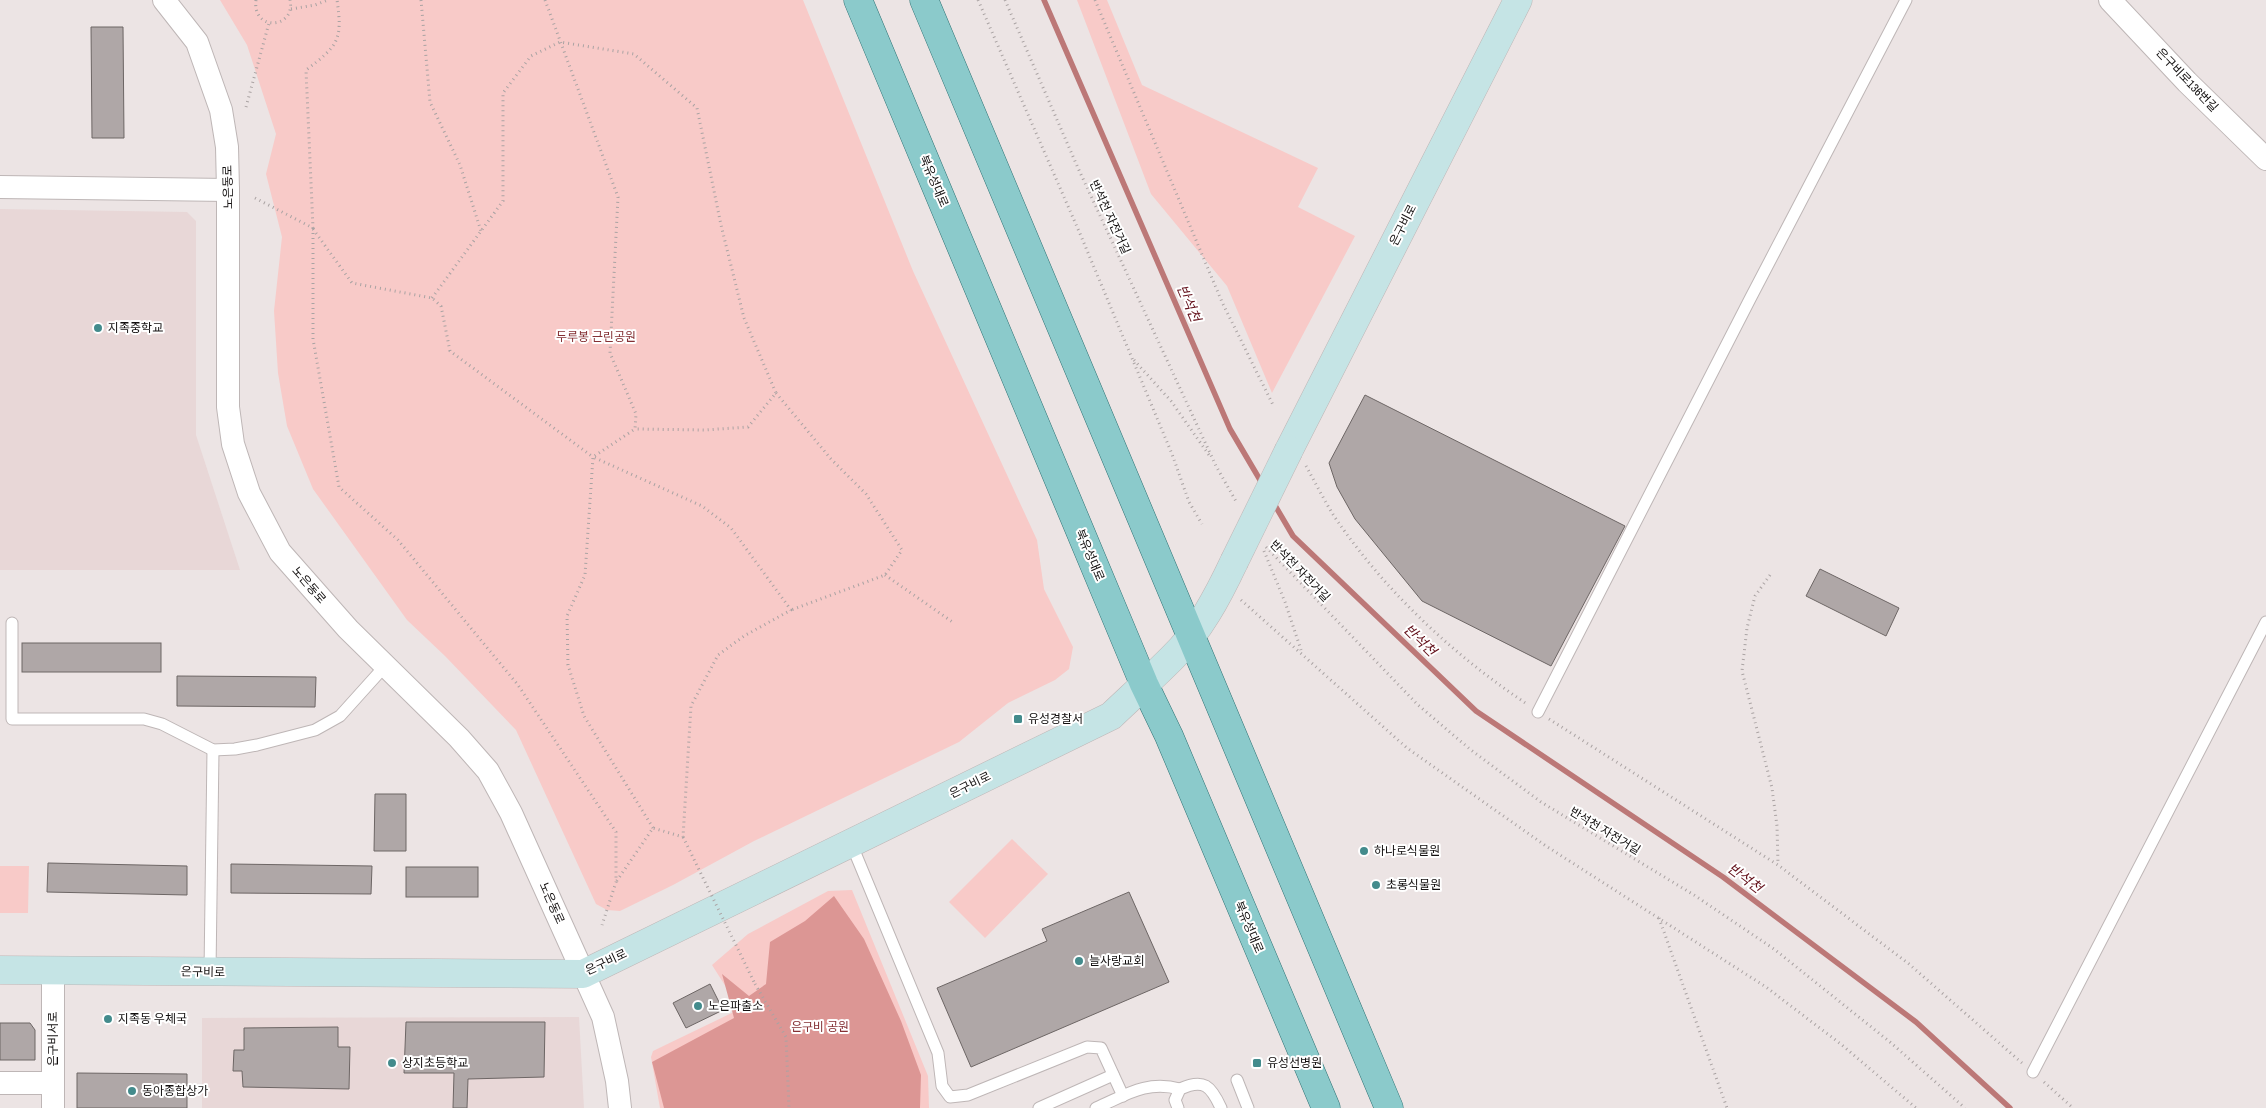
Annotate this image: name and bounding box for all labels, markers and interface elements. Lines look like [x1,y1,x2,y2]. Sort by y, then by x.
street label: 은구비로136번길 [2153,45,2221,115]
street label: 북유성대로 [916,152,952,210]
street label: 노은동로 [220,165,236,209]
street label: 반석천 자전거길 [1086,177,1134,257]
street label: 은구비로 [1386,202,1420,248]
water label: 반석천 [1173,282,1205,325]
place label: 지족중학교 [108,320,163,336]
marker: 지족중학교 [92,322,104,334]
park label: 두루봉 근린공원 [556,329,636,345]
street label: 북유성대로 [1072,526,1108,584]
street label: 반석천 자전거길 [1266,537,1334,605]
street label: 노은동로 [288,563,330,607]
water label: 반석천 [1400,620,1441,661]
place label: 유성경찰서 [1028,711,1083,727]
marker: 유성경찰서 [1012,713,1024,725]
street label: 은구비로 [947,768,993,802]
street label: 반석천 자전거길 [1567,804,1643,858]
place label: 하나로식물원 [1374,843,1440,859]
marker: 하나로식물원 [1358,845,1370,857]
water label: 반석천 [1724,859,1767,897]
place label: 초롱식물원 [1386,877,1441,893]
marker: 초롱식물원 [1370,879,1382,891]
street label: 노은동로 [536,880,568,926]
street label: 북유성대로 [1231,898,1267,956]
street label: 은구비로 [583,945,629,979]
place label: 늘사랑교회 [1089,953,1144,969]
marker: 늘사랑교회 [1073,955,1085,967]
street label: 은구비로 [181,964,225,980]
place label: 노은파출소 [708,998,763,1014]
marker: 노은파출소 [692,1000,704,1012]
street label: 은구비서로 [45,1011,61,1067]
place label: 지족동 우체국 [118,1011,187,1027]
marker: 지족동 우체국 [102,1013,114,1025]
park label: 은구비 공원 [791,1019,849,1035]
place label: 상지초등학교 [402,1055,468,1071]
place label: 유성선병원 [1267,1055,1322,1071]
marker: 상지초등학교 [386,1057,398,1069]
marker: 유성선병원 [1251,1057,1263,1069]
place label: 동아종합상가 [142,1083,208,1099]
marker: 동아종합상가 [126,1085,138,1097]

